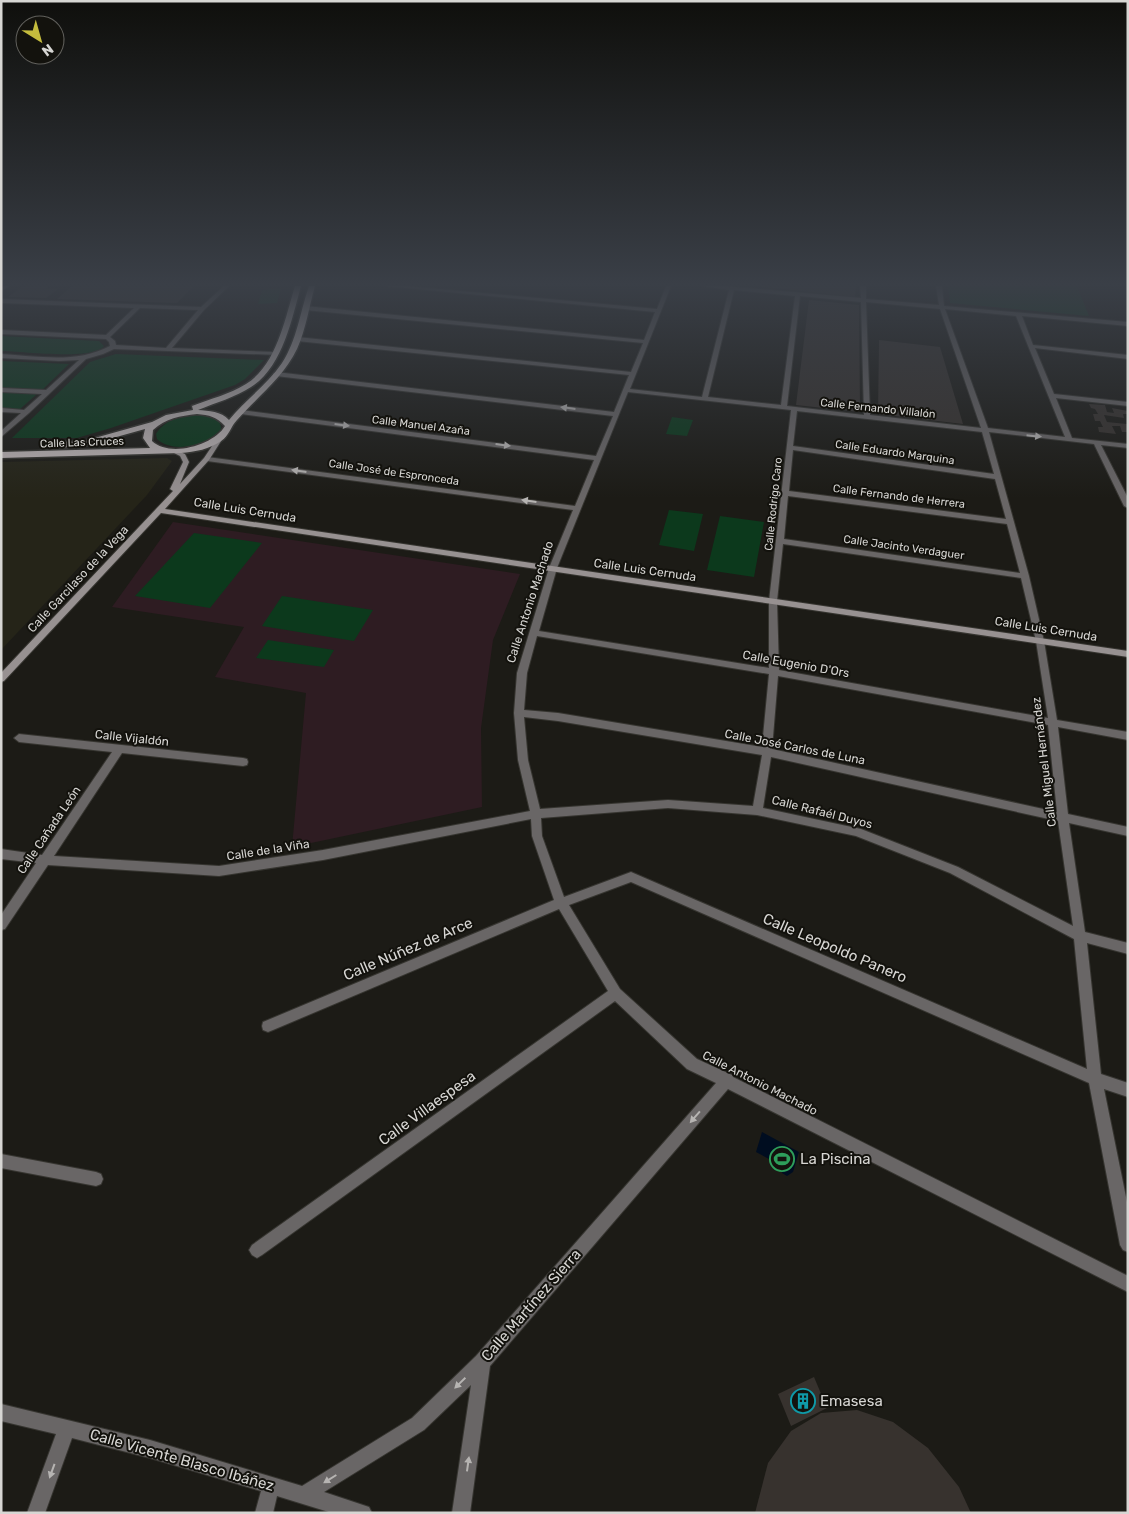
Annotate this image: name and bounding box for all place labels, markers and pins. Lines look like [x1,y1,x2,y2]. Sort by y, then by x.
sports icon: La Piscina [769,1146,795,1172]
place label: La Piscina [800,1150,871,1168]
building icon: Emasesa [790,1388,816,1414]
place label: Emasesa [820,1392,883,1410]

